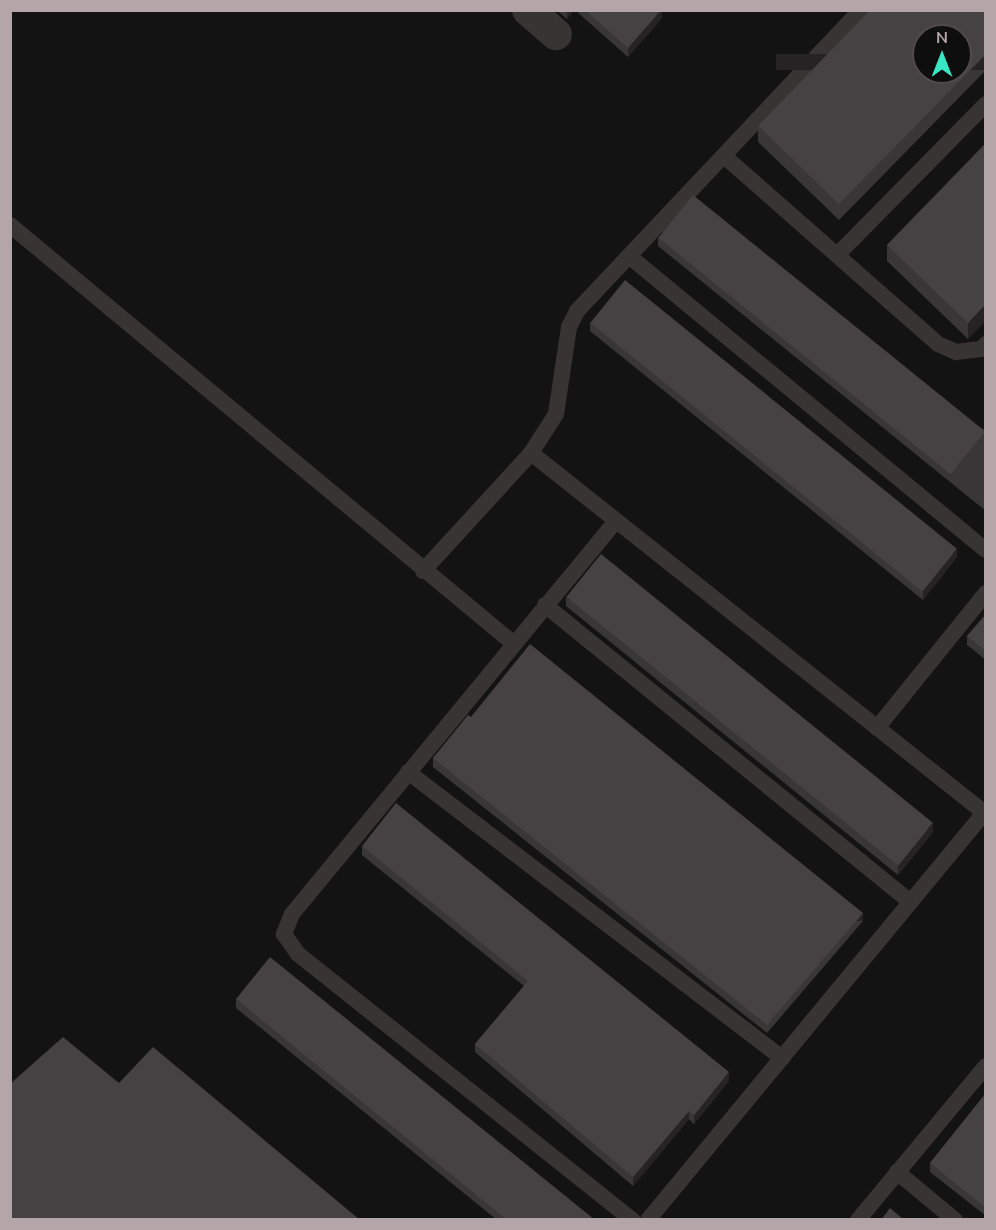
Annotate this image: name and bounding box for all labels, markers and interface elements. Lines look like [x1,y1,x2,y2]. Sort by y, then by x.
north arrow [912,24,972,84]
text: N [936,27,948,49]

